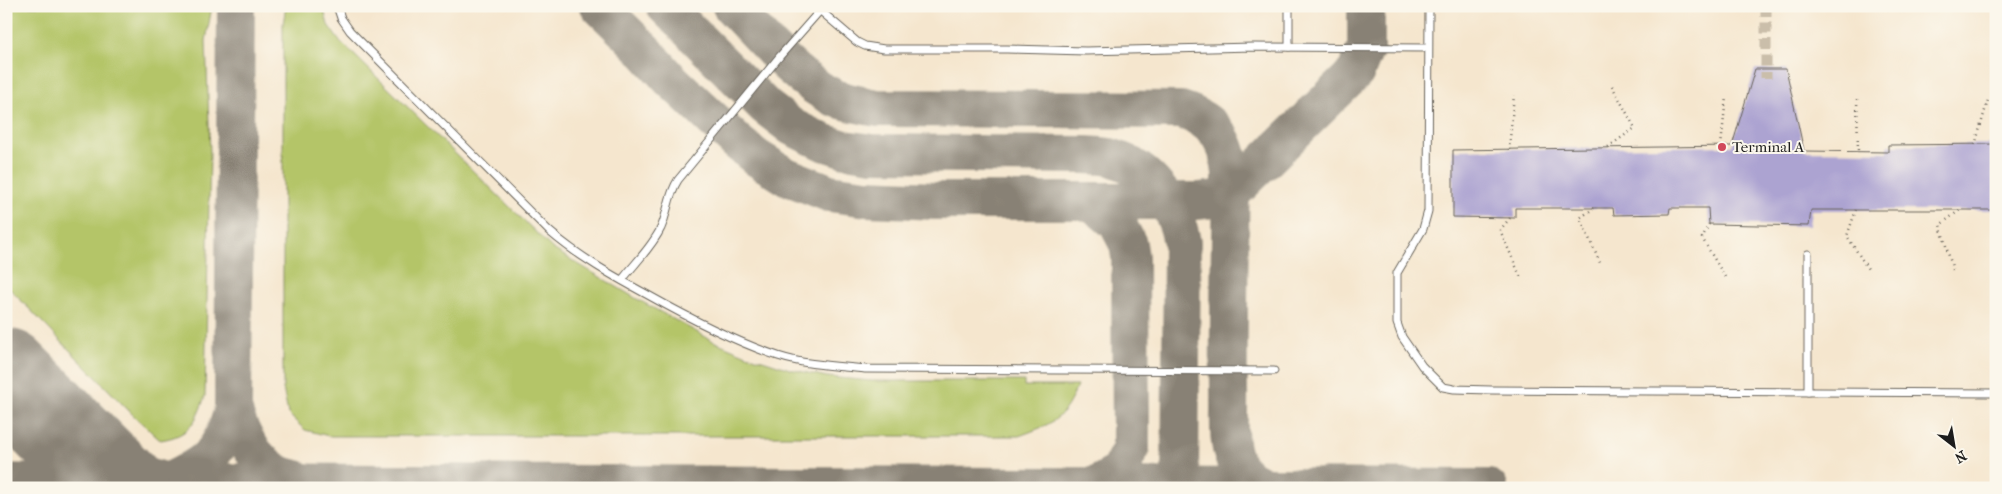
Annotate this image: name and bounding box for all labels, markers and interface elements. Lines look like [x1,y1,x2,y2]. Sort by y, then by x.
place label: Terminal A [1732,138,1805,156]
marker: Terminal A [1716,141,1728,153]
north arrow [1930,422,1980,472]
text: N [1951,447,1969,467]

